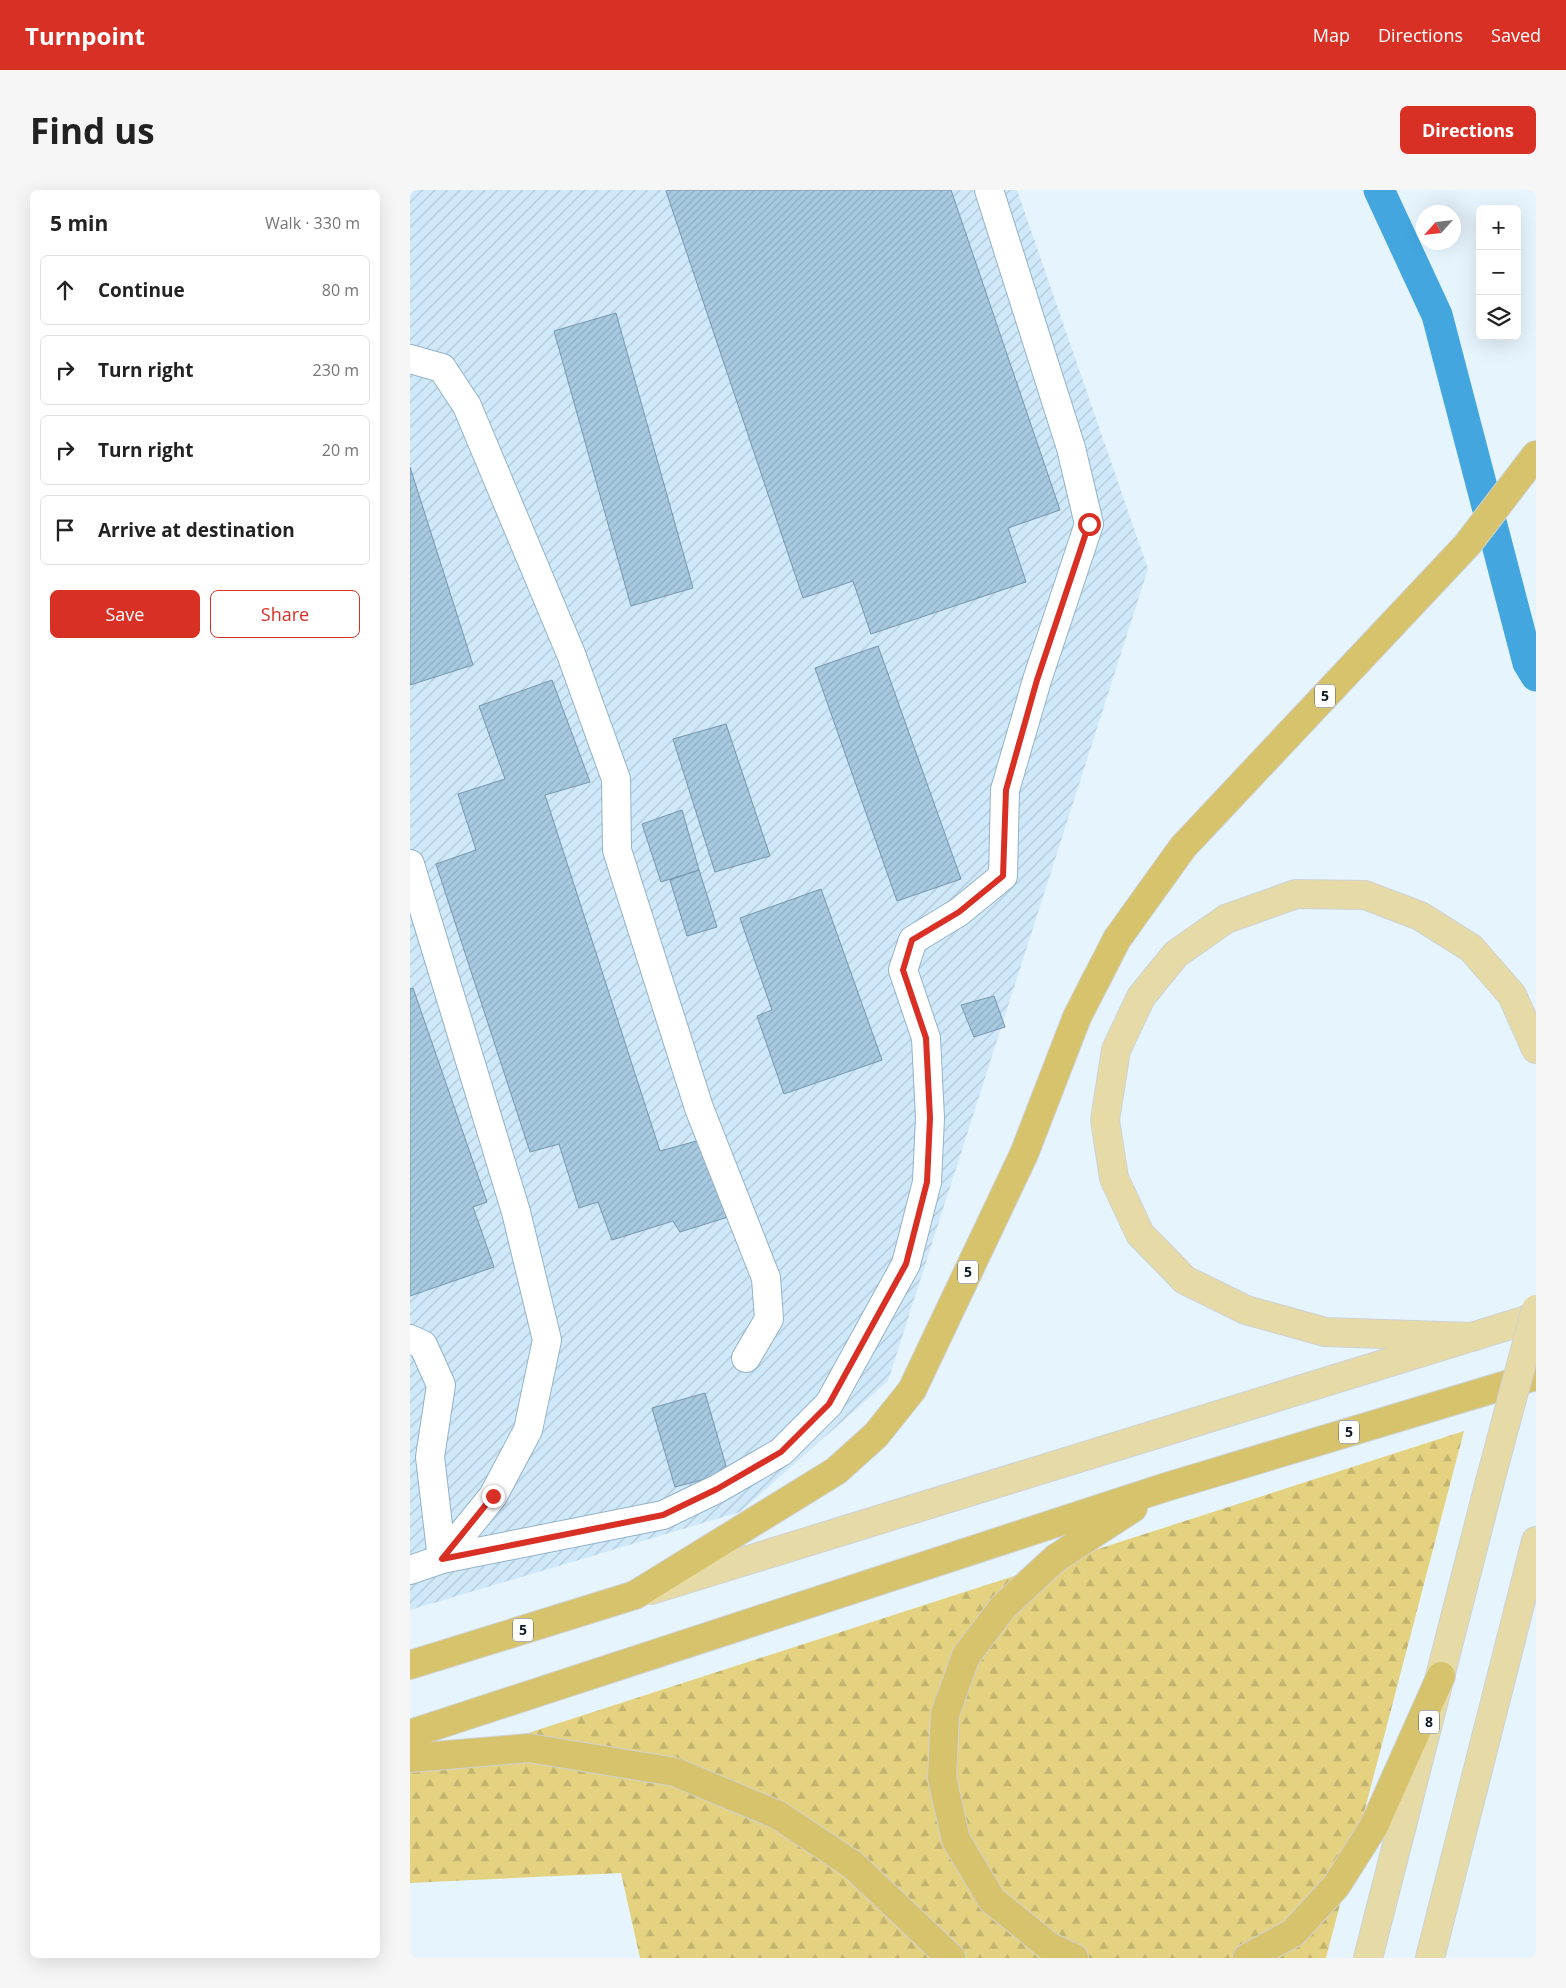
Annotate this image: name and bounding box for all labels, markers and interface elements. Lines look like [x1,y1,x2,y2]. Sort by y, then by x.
text: Turnpoint [25,19,145,52]
text: Map [1313,23,1350,47]
text: Directions [1378,23,1463,47]
text: Saved [1491,23,1541,47]
button: Directions [1400,106,1536,154]
text: Find us [30,107,155,154]
north arrow [1416,205,1461,250]
map controls [1476,205,1521,340]
button: + [1476,205,1521,250]
text: 5 min [50,209,108,237]
text: Walk · 330 m [265,212,360,234]
button: − [1476,250,1521,295]
icon: ahead [51,276,79,304]
text: Continue [98,277,185,303]
text: 80 m [322,279,359,301]
button: layers [1476,295,1521,340]
icon: right [51,356,79,384]
text: Turn right [98,357,193,383]
text: 230 m [313,359,359,381]
icon: right [51,436,79,464]
text: Turn right [98,437,193,463]
text: 20 m [322,439,359,461]
route start [1078,513,1101,536]
icon: arrive [51,516,79,544]
text: Arrive at destination [98,517,295,543]
button: Save [50,590,200,638]
button: Share [210,590,360,638]
road number: 5 [1315,684,1335,708]
road number: 5 [958,1260,978,1284]
road number: 5 [1339,1420,1359,1444]
route end [482,1485,505,1508]
road number: 5 [513,1618,533,1642]
road number: 8 [1419,1710,1439,1734]

